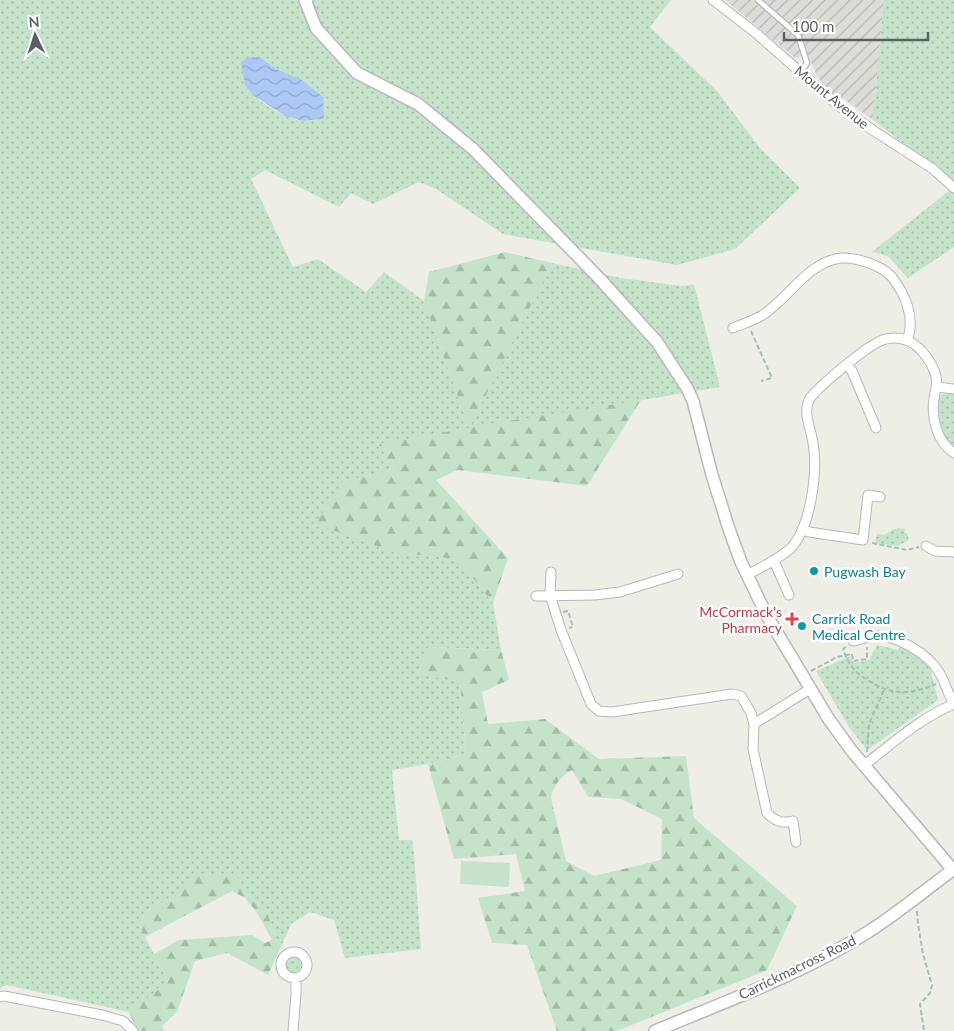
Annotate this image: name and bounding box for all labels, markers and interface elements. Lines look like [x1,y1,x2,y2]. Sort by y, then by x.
north arrow [10,10,60,60]
scale bar [784,10,928,42]
text: N [28,13,40,30]
text: 100 m [792,17,834,35]
street label: Mount Avenue [791,62,873,132]
place label: Pugwash Bay [824,563,906,580]
marker: Pugwash Bay [808,565,820,577]
place label: McCormack's Pharmacy [699,603,783,636]
place label: Carrick Road Medical Centre [812,610,905,643]
marker: McCormack's Pharmacy [786,613,798,625]
marker: Carrick Road Medical Centre [796,620,808,632]
street label: Carrickmacross Road [736,931,858,1003]

